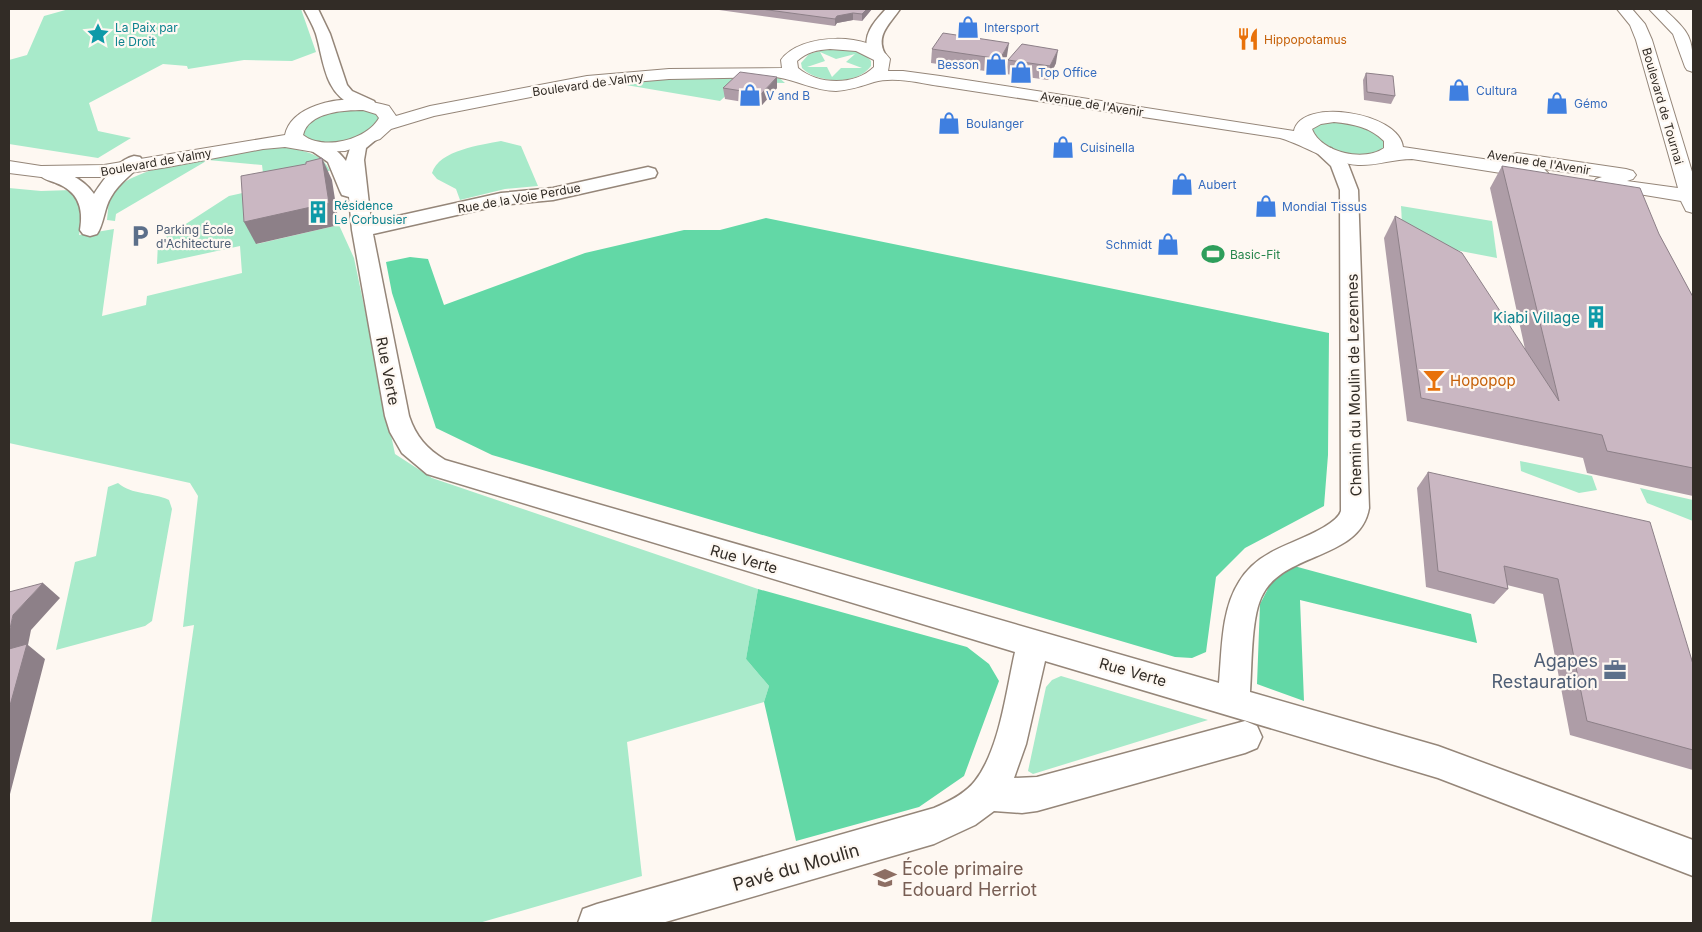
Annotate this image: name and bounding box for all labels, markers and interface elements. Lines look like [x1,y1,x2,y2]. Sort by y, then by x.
shop icon: Intersport [955,14,981,40]
place label: La Paix par le Droit [115,20,178,49]
place label: Intersport [984,20,1039,35]
place icon: La Paix par le Droit [85,21,111,47]
restaurant icon: Hippopotamus [1235,26,1261,52]
place label: Hippopotamus [1264,32,1347,47]
street label: Boulevard de Tournai [1639,46,1687,166]
shop icon: Besson [983,51,1009,77]
place label: Besson [937,57,979,72]
shop icon: Top Office [1008,59,1034,85]
place label: Top Office [1038,65,1097,80]
street label: Boulevard de Valmy [531,69,645,99]
shop icon: Cultura [1446,77,1472,103]
shop icon: V and B [737,82,763,108]
place label: Cultura [1476,83,1517,98]
place label: V and B [766,88,810,103]
street label: Avenue de l'Avenir [1039,88,1145,120]
shop icon: Gémo [1544,90,1570,116]
place label: Gémo [1574,96,1608,111]
shop icon: Boulanger [936,110,962,136]
place label: Boulanger [966,116,1024,131]
shop icon: Cuisinella [1050,134,1076,160]
place label: Cuisinella [1080,140,1135,155]
street label: Boulevard de Valmy [99,145,213,179]
street label: Avenue de l'Avenir [1486,146,1592,178]
shop icon: Aubert [1169,171,1195,197]
place label: Aubert [1198,177,1236,192]
street label: Rue de la Voie Perdue [456,180,582,216]
shop icon: Mondial Tissus [1253,193,1279,219]
place label: Résidence Le Corbusier [334,198,408,227]
building icon: Résidence Le Corbusier [305,199,331,225]
place label: Mondial Tissus [1282,199,1367,214]
place label: Parking École d'Achitecture [156,222,234,251]
parking icon: Parking École d'Achitecture [127,223,153,249]
shop icon: Schmidt [1155,231,1181,257]
place label: Schmidt [1105,237,1152,252]
sports icon: Basic-Fit [1200,241,1226,267]
place label: Basic-Fit [1230,247,1280,262]
street label: Chemin du Moulin de Lezennes [1343,273,1365,497]
building icon: Kiabi Village [1583,304,1609,330]
place label: Kiabi Village [1493,308,1580,327]
street label: Rue Verte [372,335,404,407]
bar icon: Hopopop [1421,367,1447,393]
place label: Hopopop [1450,371,1516,390]
street label: Rue Verte [708,540,780,578]
place label: Agapes Restauration [1491,650,1598,692]
street label: Rue Verte [1097,653,1169,691]
office icon: Agapes Restauration [1602,657,1628,683]
street label: Pavé du Moulin [730,839,862,895]
place label: École primaire Edouard Herriot [902,857,1037,900]
school or university icon: École primaire Edouard Herriot [872,865,898,891]

